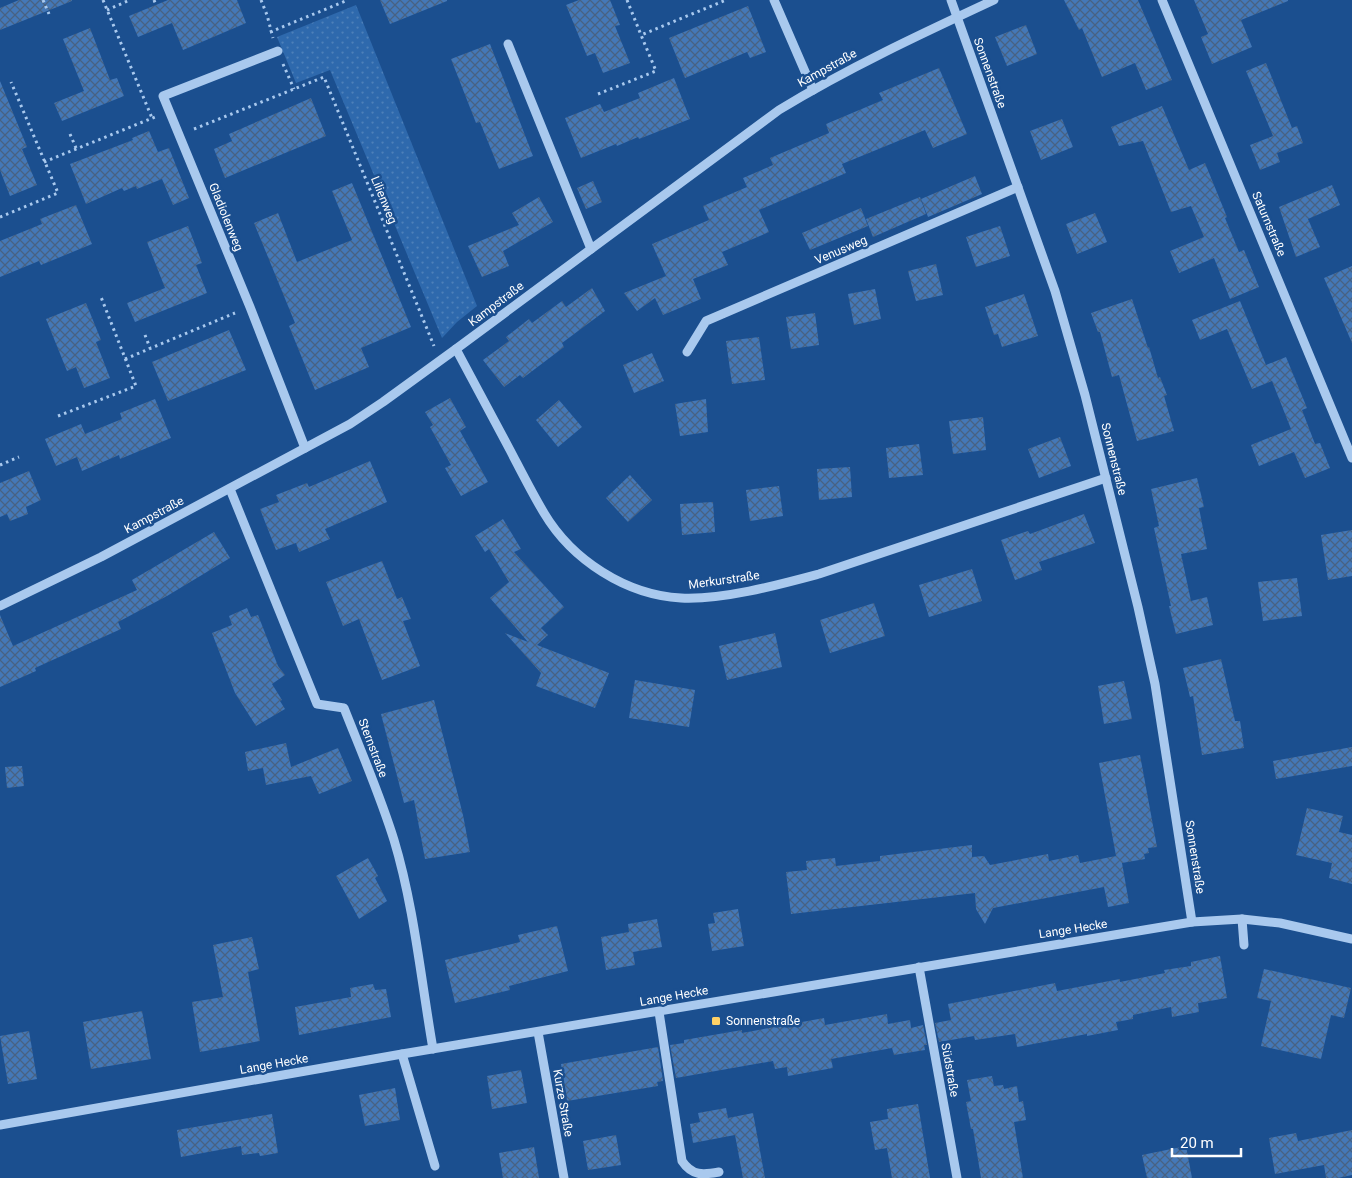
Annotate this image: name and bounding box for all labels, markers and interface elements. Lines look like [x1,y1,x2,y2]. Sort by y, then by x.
street label: Sonnenstraße [971,36,1009,110]
street label: Kampstraße [795,46,859,90]
street label: Lilienweg [368,174,400,226]
street label: Gladiolenweg [206,181,246,253]
street label: Saturnstraße [1249,190,1289,258]
street label: Venusweg [813,233,869,267]
street label: Kampstraße [466,279,526,329]
street label: Sonnenstraße [1098,421,1130,497]
street label: Kampstraße [122,493,186,537]
street label: Merkurstraße [688,568,760,592]
street label: Sternstraße [355,717,391,779]
street label: Sonnenstraße [1182,819,1208,895]
street label: Lange Hecke [1038,917,1108,941]
street label: Lange Hecke [639,983,709,1009]
place label: Sonnenstraße [726,1014,800,1028]
marker: Sonnenstraße [710,1015,722,1027]
street label: Südstraße [938,1042,962,1098]
street label: Lange Hecke [239,1051,309,1077]
street label: Kurze Straße [550,1068,576,1138]
scale bar [1172,1126,1241,1158]
text: 20 m [1180,1134,1214,1152]

